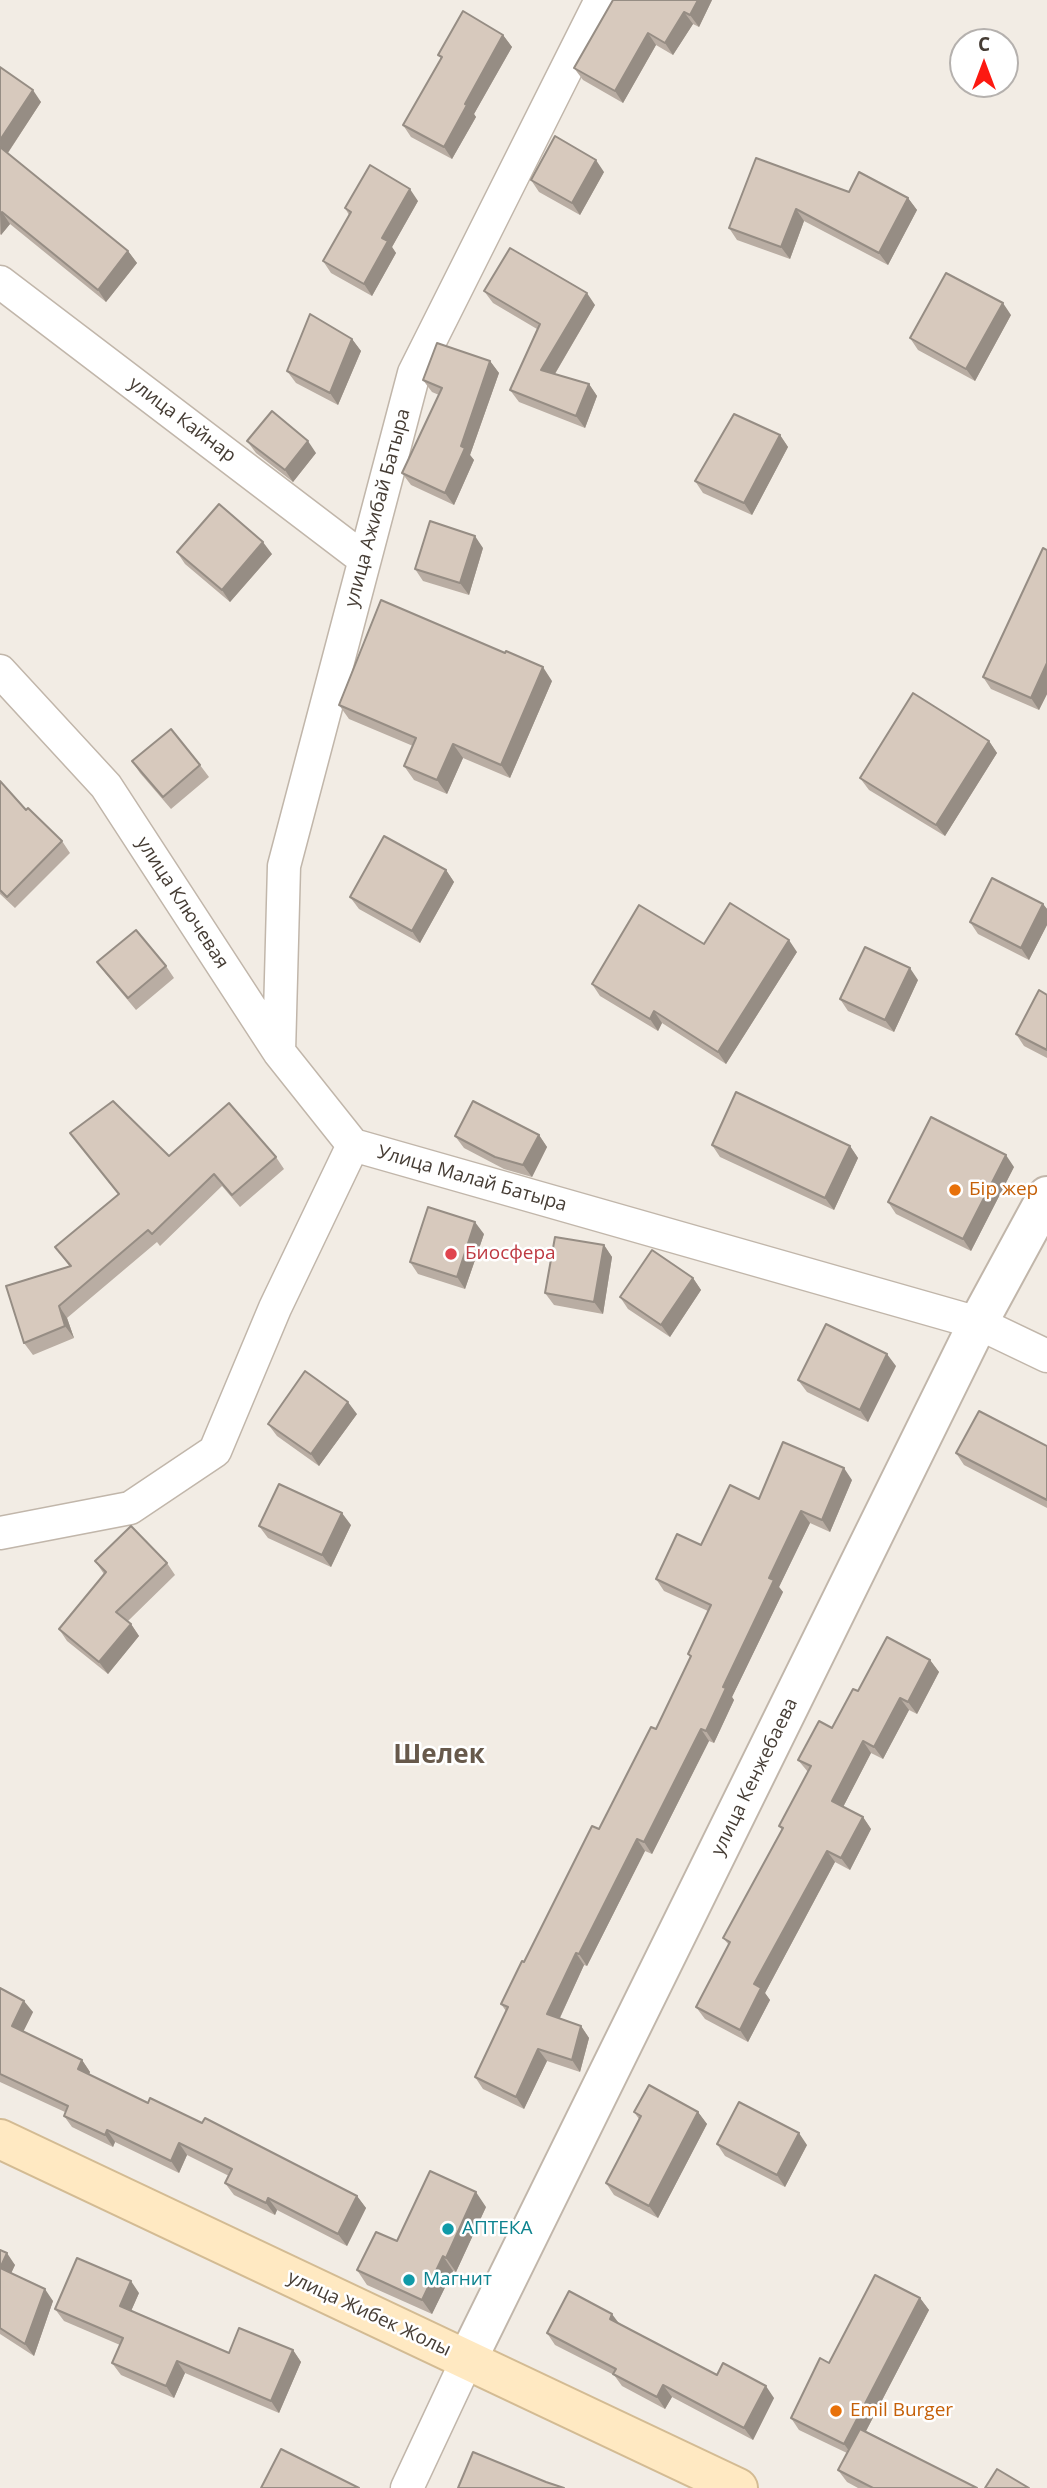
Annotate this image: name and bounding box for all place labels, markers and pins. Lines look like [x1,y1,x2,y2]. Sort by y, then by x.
place label: Бір жер [969,1179,1038,1201]
marker: Бір жер [947,1182,963,1198]
place label: Биосфера [465,1243,556,1265]
marker: Биосфера [443,1246,459,1262]
place label: АПТЕКА [462,2218,532,2240]
marker: АПТЕКА [440,2221,456,2237]
place label: Магнит [423,2269,492,2291]
marker: Магнит [401,2272,417,2288]
place label: Emil Burger [850,2400,953,2422]
marker: Emil Burger [828,2403,844,2419]

